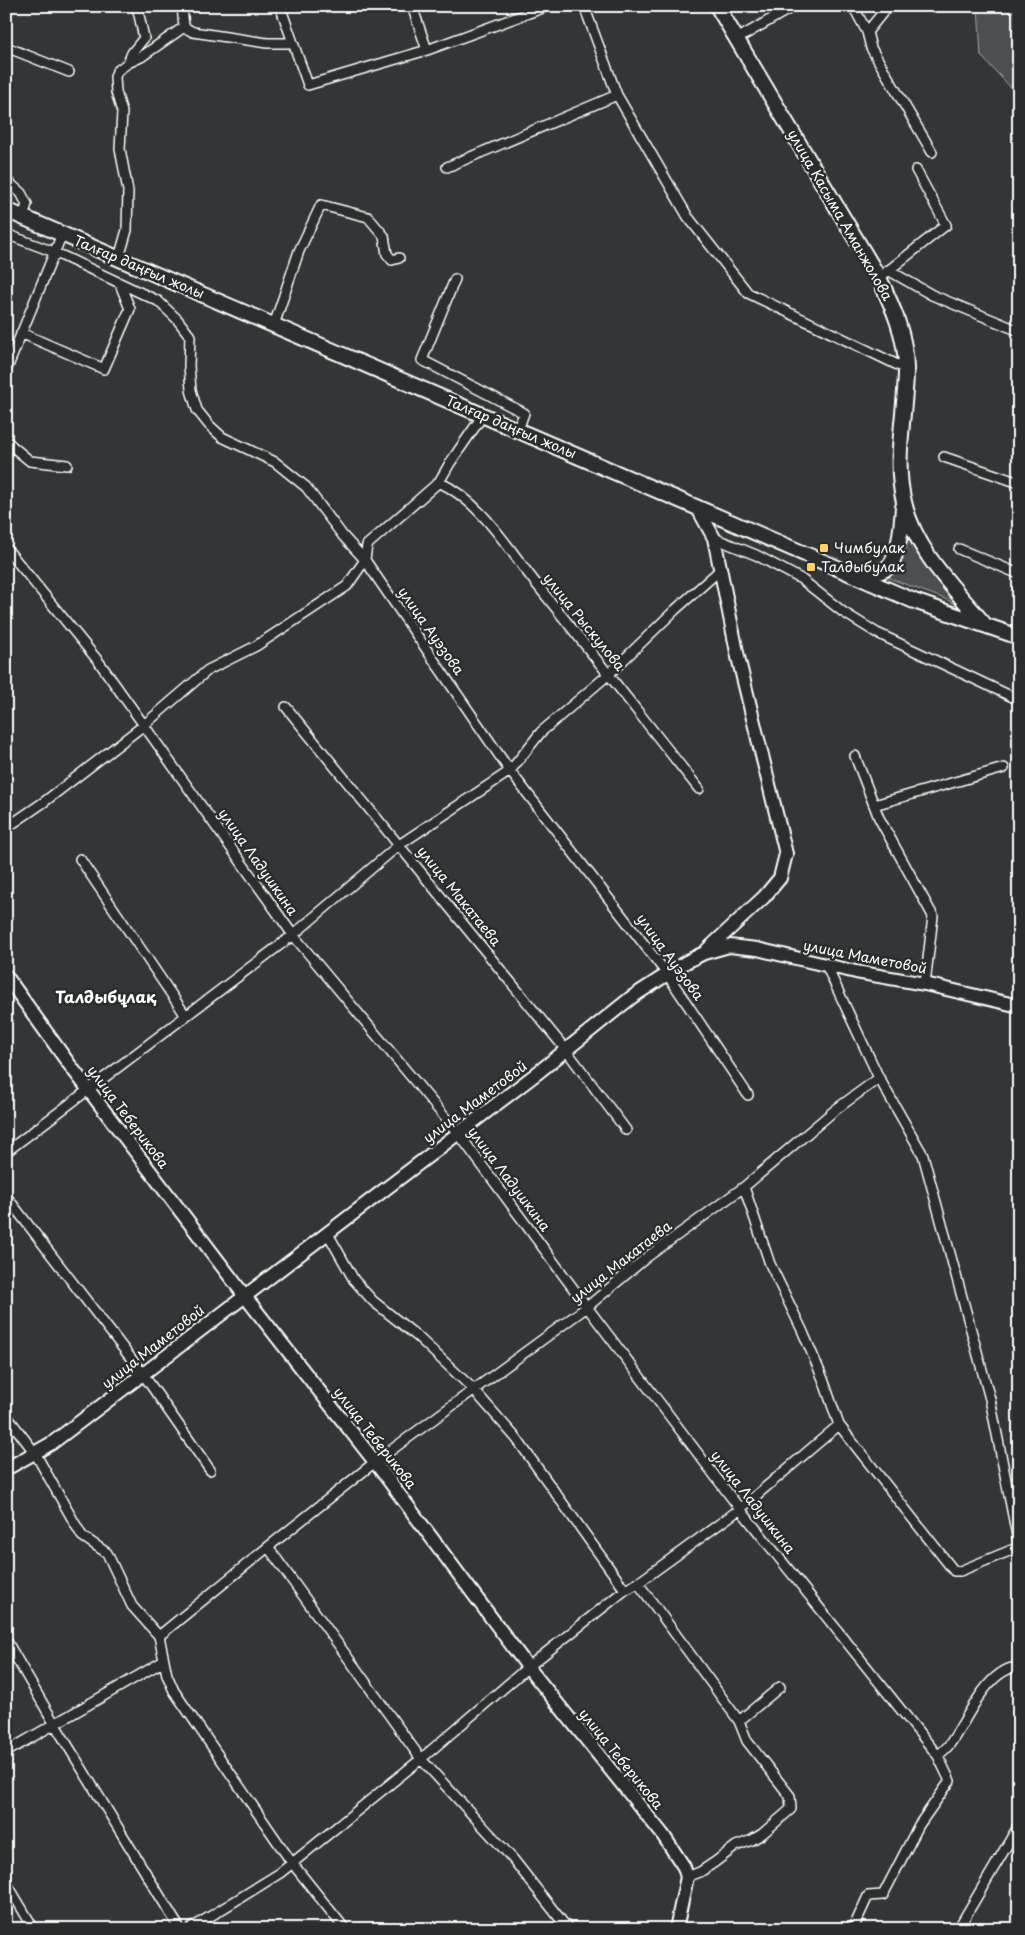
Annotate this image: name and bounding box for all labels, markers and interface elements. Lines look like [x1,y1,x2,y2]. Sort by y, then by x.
street label: улица Касыма Аманжолова [783,125,898,304]
street label: Талғар даңғыл жолы [71,229,208,304]
street label: Талғар даңғыл жолы [443,389,580,464]
place label: Чимбулак [834,537,906,558]
marker: Чимбулак [818,542,830,554]
place label: Талдыбулак [821,556,905,577]
marker: Талдыбулак [805,561,817,573]
street label: улица Рыскулова [538,568,631,675]
street label: улица Ауэзова [393,582,470,679]
street label: улица Ладушкина [214,804,303,920]
street label: улица Макатаева [412,841,507,951]
street label: улица Ауэзова [632,909,709,1005]
street label: улица Маметовой [802,934,929,979]
district label: Талдыбұлақ [55,984,157,1008]
street label: улица Маметовой [418,1055,531,1148]
street label: улица Теберикова [83,1061,174,1173]
street label: улица Ладушкина [463,1122,556,1236]
street label: улица Макатаева [566,1215,676,1308]
street label: улица Маметовой [97,1300,209,1393]
street label: улица Теберикова [329,1382,422,1493]
street label: улица Ладушкина [706,1445,801,1558]
street label: улица Теберикова [574,1704,669,1814]

